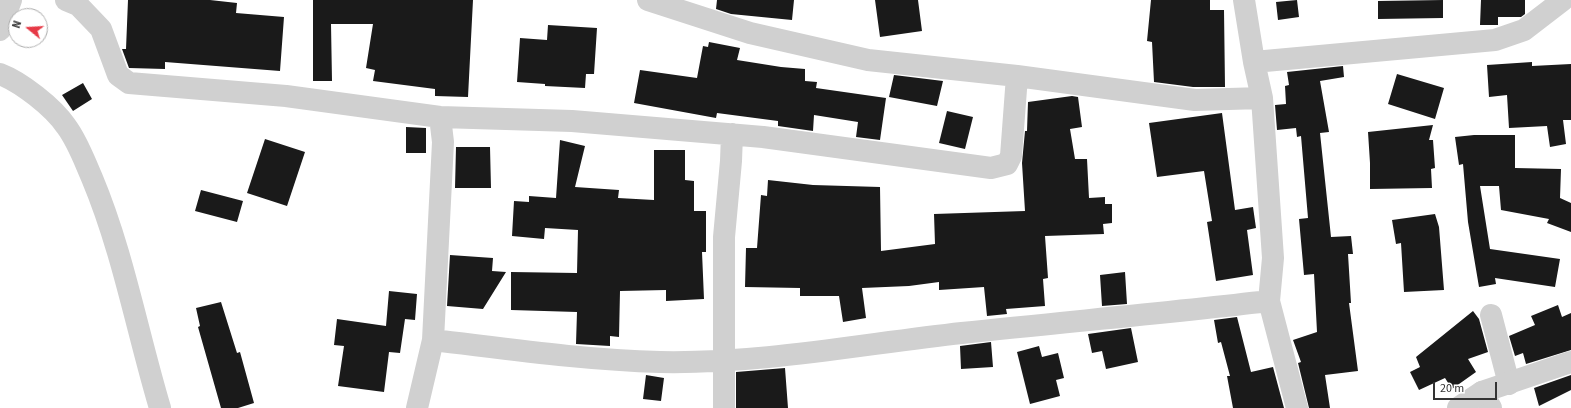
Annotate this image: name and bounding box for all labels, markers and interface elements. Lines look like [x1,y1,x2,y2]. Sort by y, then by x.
north arrow [8,8,48,48]
text: N [9,19,25,30]
scale bar [1435,374,1499,400]
text: 20 m [1440,380,1464,397]

